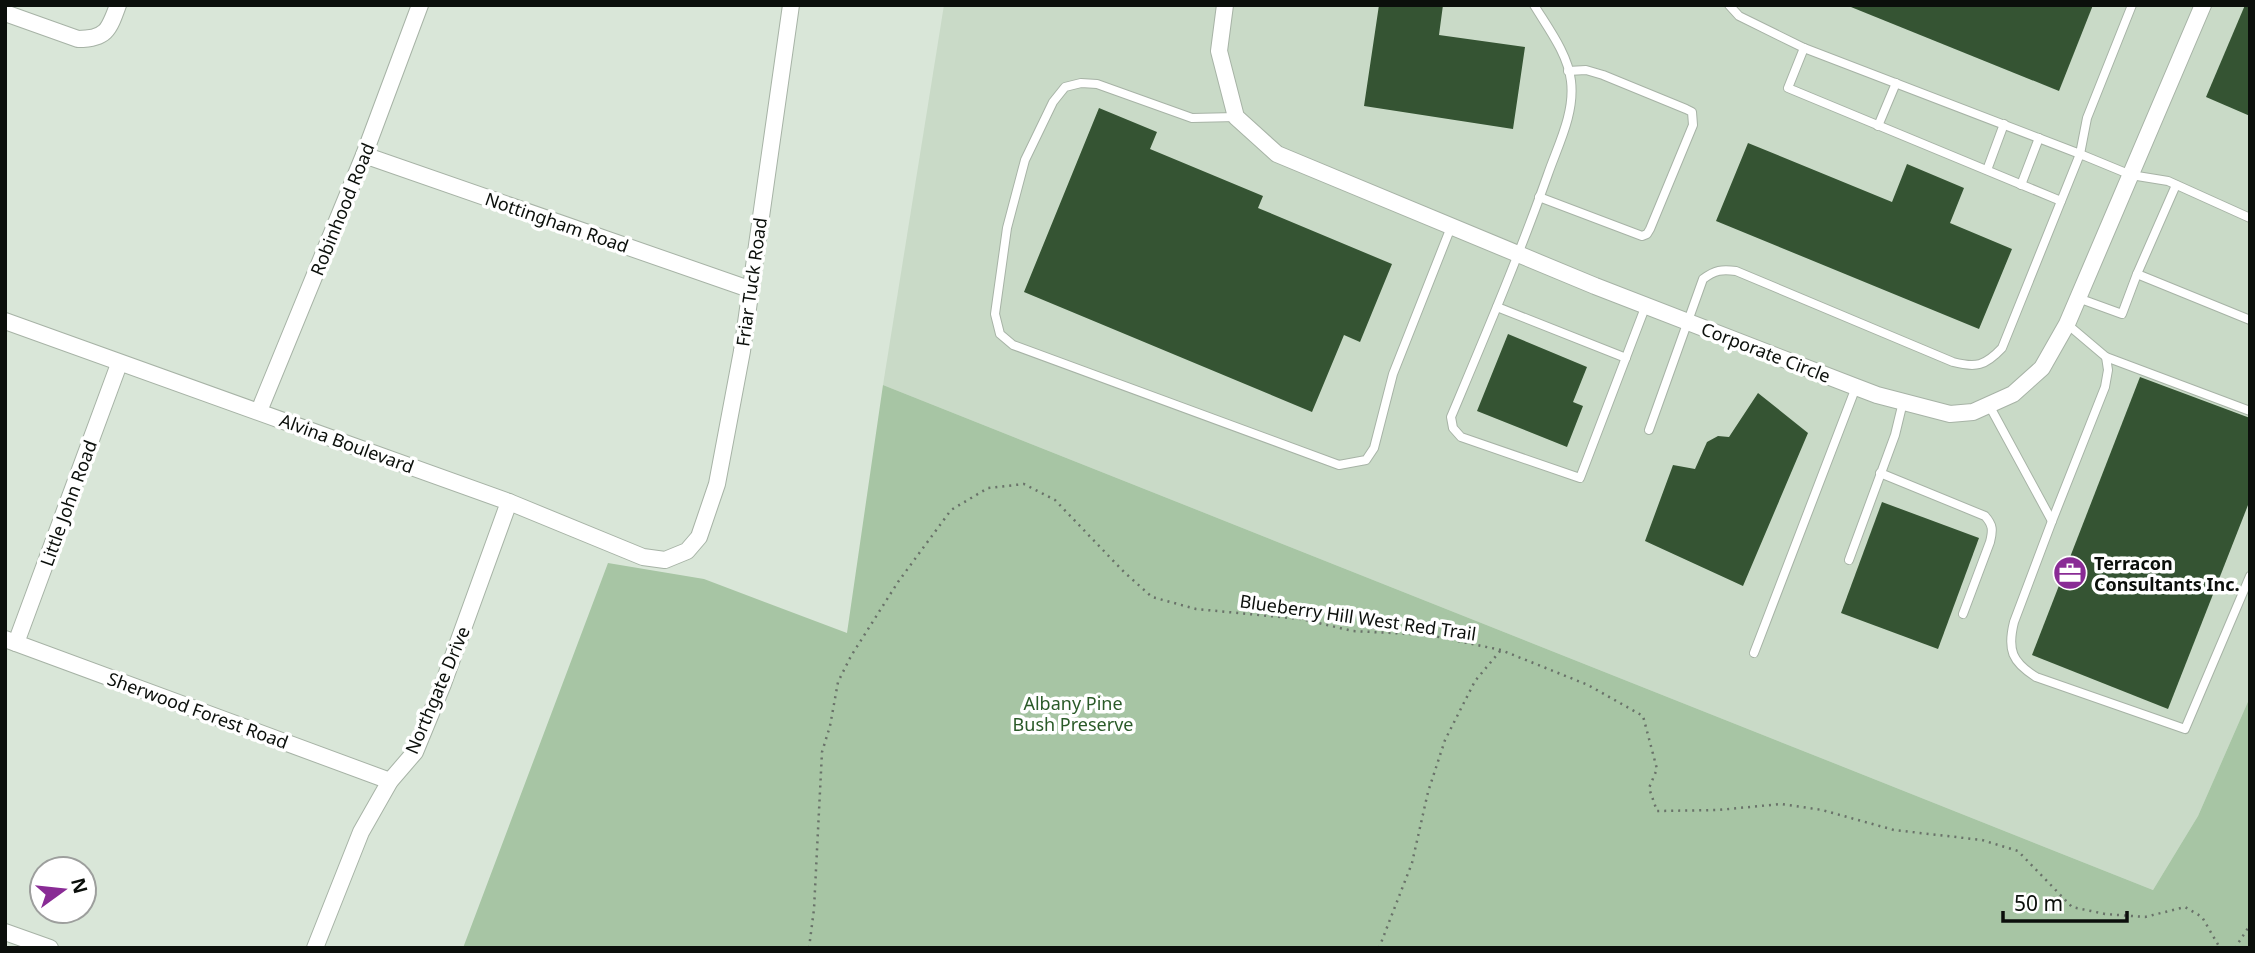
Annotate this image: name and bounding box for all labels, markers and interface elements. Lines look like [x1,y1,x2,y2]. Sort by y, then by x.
street label: Robinhood Road [304,139,380,279]
street label: Nottingham Road [482,186,632,258]
street label: Friar Tuck Road [730,216,772,348]
street label: Corporate Circle [1698,316,1834,388]
street label: Alvina Boulevard [276,408,418,478]
street label: Little John Road [34,437,102,569]
place label: Terracon Consultants Inc. [2094,551,2239,596]
office icon: Terracon Consultants Inc. [2051,554,2089,592]
street label: Blueberry Hill West Red Trail [1238,589,1478,645]
street label: Northgate Drive [399,622,475,758]
street label: Sherwood Forest Road [104,666,292,754]
park label: Albany Pine Bush Preserve [1013,691,1133,736]
north arrow [28,855,98,925]
text: N [65,875,94,896]
scale bar [2003,880,2127,924]
text: 50 m [2014,889,2063,917]

